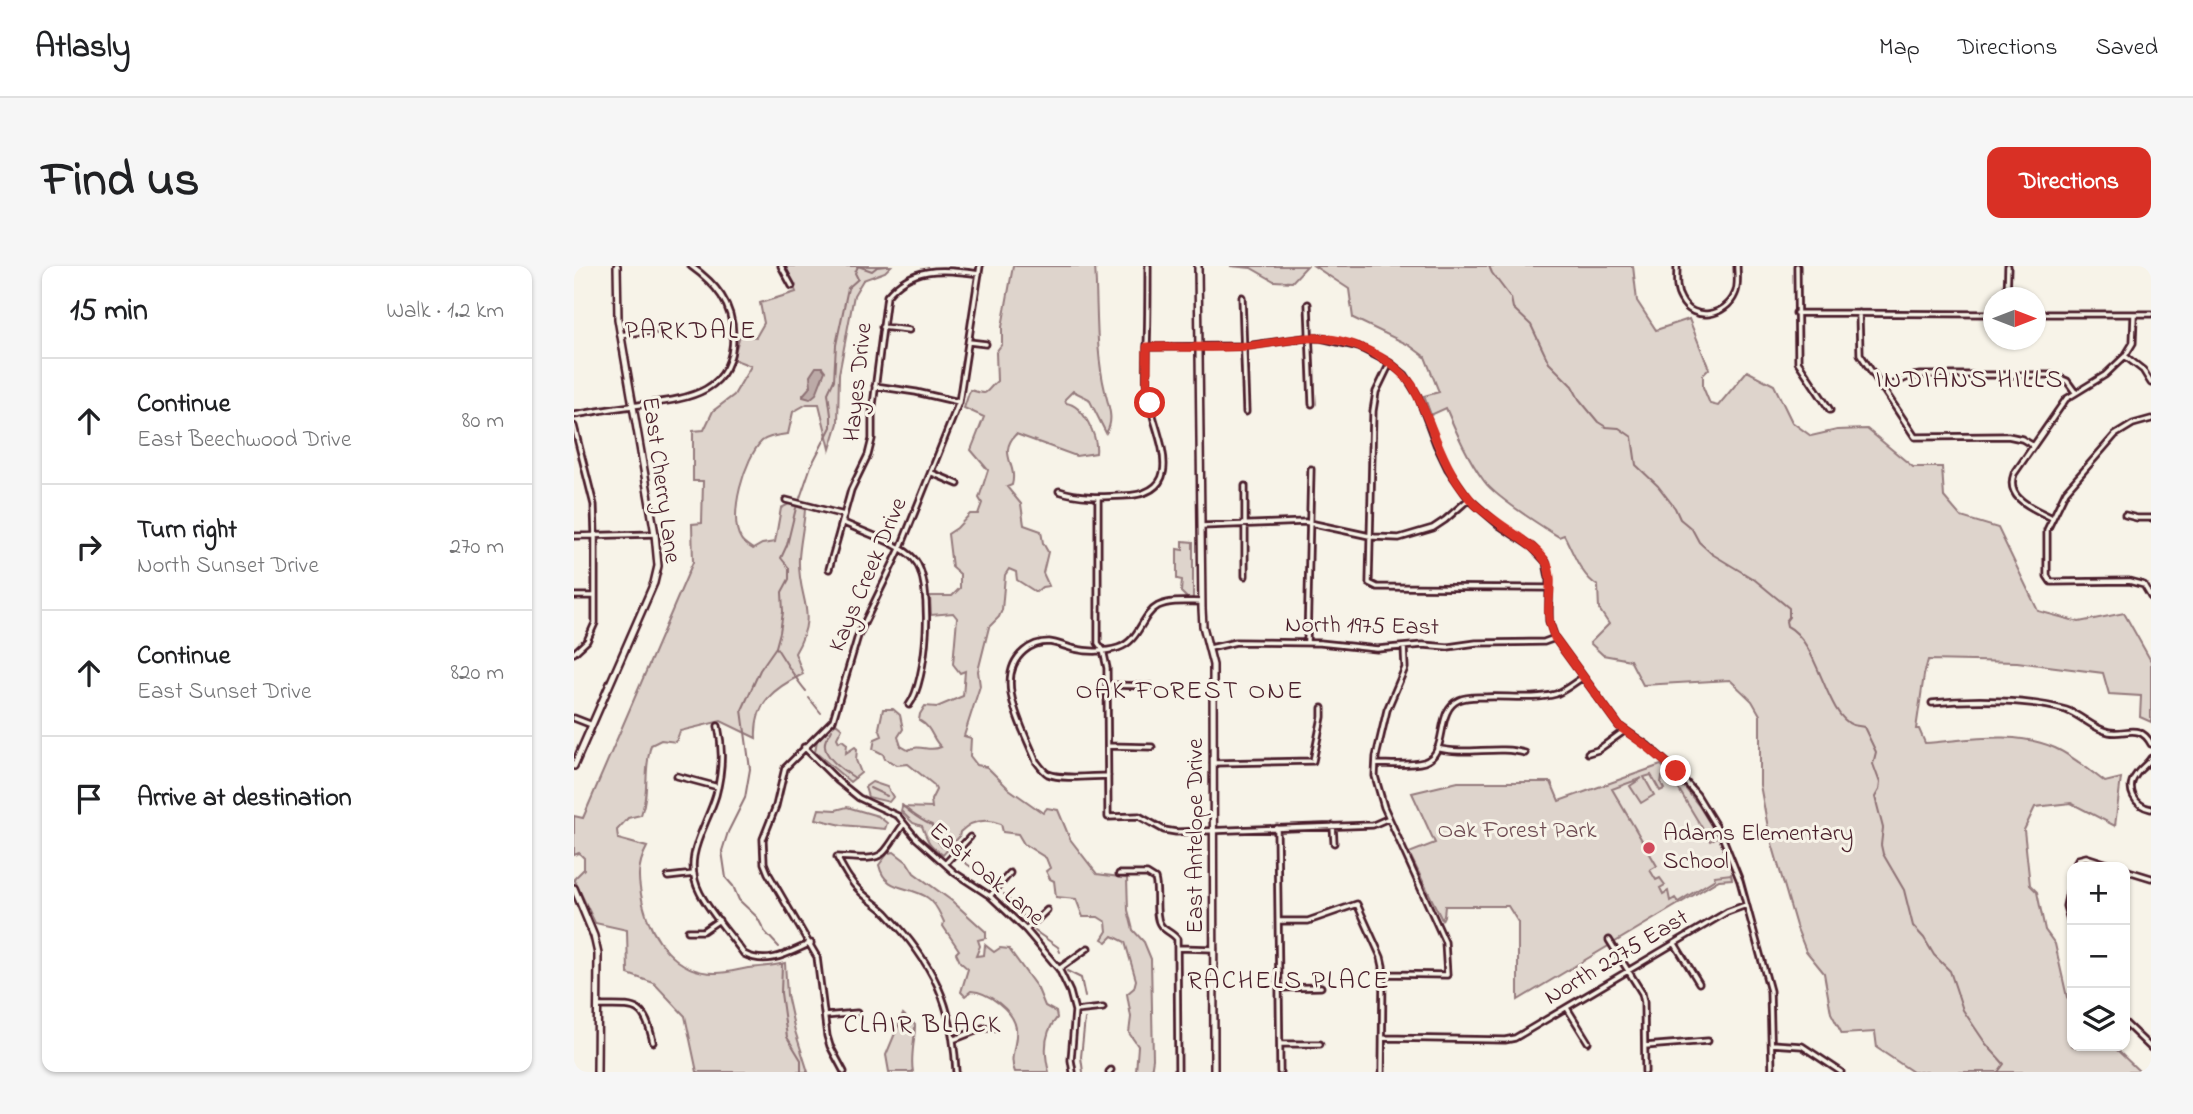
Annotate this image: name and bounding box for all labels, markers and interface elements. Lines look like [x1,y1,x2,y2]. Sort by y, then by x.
text: Atlasly [35,24,130,72]
text: Map [1879,31,1920,66]
text: Directions [1958,31,2057,66]
text: Saved [2095,31,2158,66]
text: Find us [42,146,199,218]
button: Directions [1987,147,2151,218]
north arrow [1983,287,2046,350]
text: 15 min [70,290,148,334]
text: Walk · 1.2 km [386,295,504,328]
district label: PARKDALE [625,313,757,351]
street label: Hayes Drive [835,321,884,443]
district label: INDIANS HILLS [1876,362,2064,400]
text: Continue [137,386,230,424]
route start [1134,387,1165,418]
street label: East Cherry Lane [630,394,689,566]
icon: ahead [70,402,108,440]
text: 80 m [462,405,504,438]
text: East Beechwood Drive [137,424,351,457]
street label: Kays Creek Drive [821,492,918,658]
text: Turn right [137,512,237,550]
icon: right [70,528,108,566]
text: 270 m [450,531,504,564]
text: North Sunset Drive [137,550,319,583]
street label: North 1975 East [1285,608,1439,646]
text: Continue [137,638,230,676]
icon: ahead [70,654,108,692]
text: 820 m [450,657,504,690]
district label: OAK FOREST ONE [1075,673,1305,711]
text: East Sunset Drive [137,676,311,709]
street label: East Antelope Drive [1179,738,1214,934]
route end [1660,755,1691,786]
icon: arrive [70,780,108,818]
text: Arrive at destination [137,780,352,818]
park label: Oak Forest Park [1438,814,1597,849]
street label: East Oak Lane [920,815,1052,935]
place label: Adams Elementary School [1663,817,1853,880]
marker: Adams Elementary School [1641,840,1657,856]
map controls [2067,862,2130,1051]
button: + [2067,862,2130,925]
street label: North 2275 East [1538,901,1696,1015]
button: − [2067,925,2130,988]
district label: RACHELS PLACE [1187,963,1391,1001]
button: layers [2067,988,2130,1051]
district label: CLAIR BLACK [844,1007,1002,1045]

